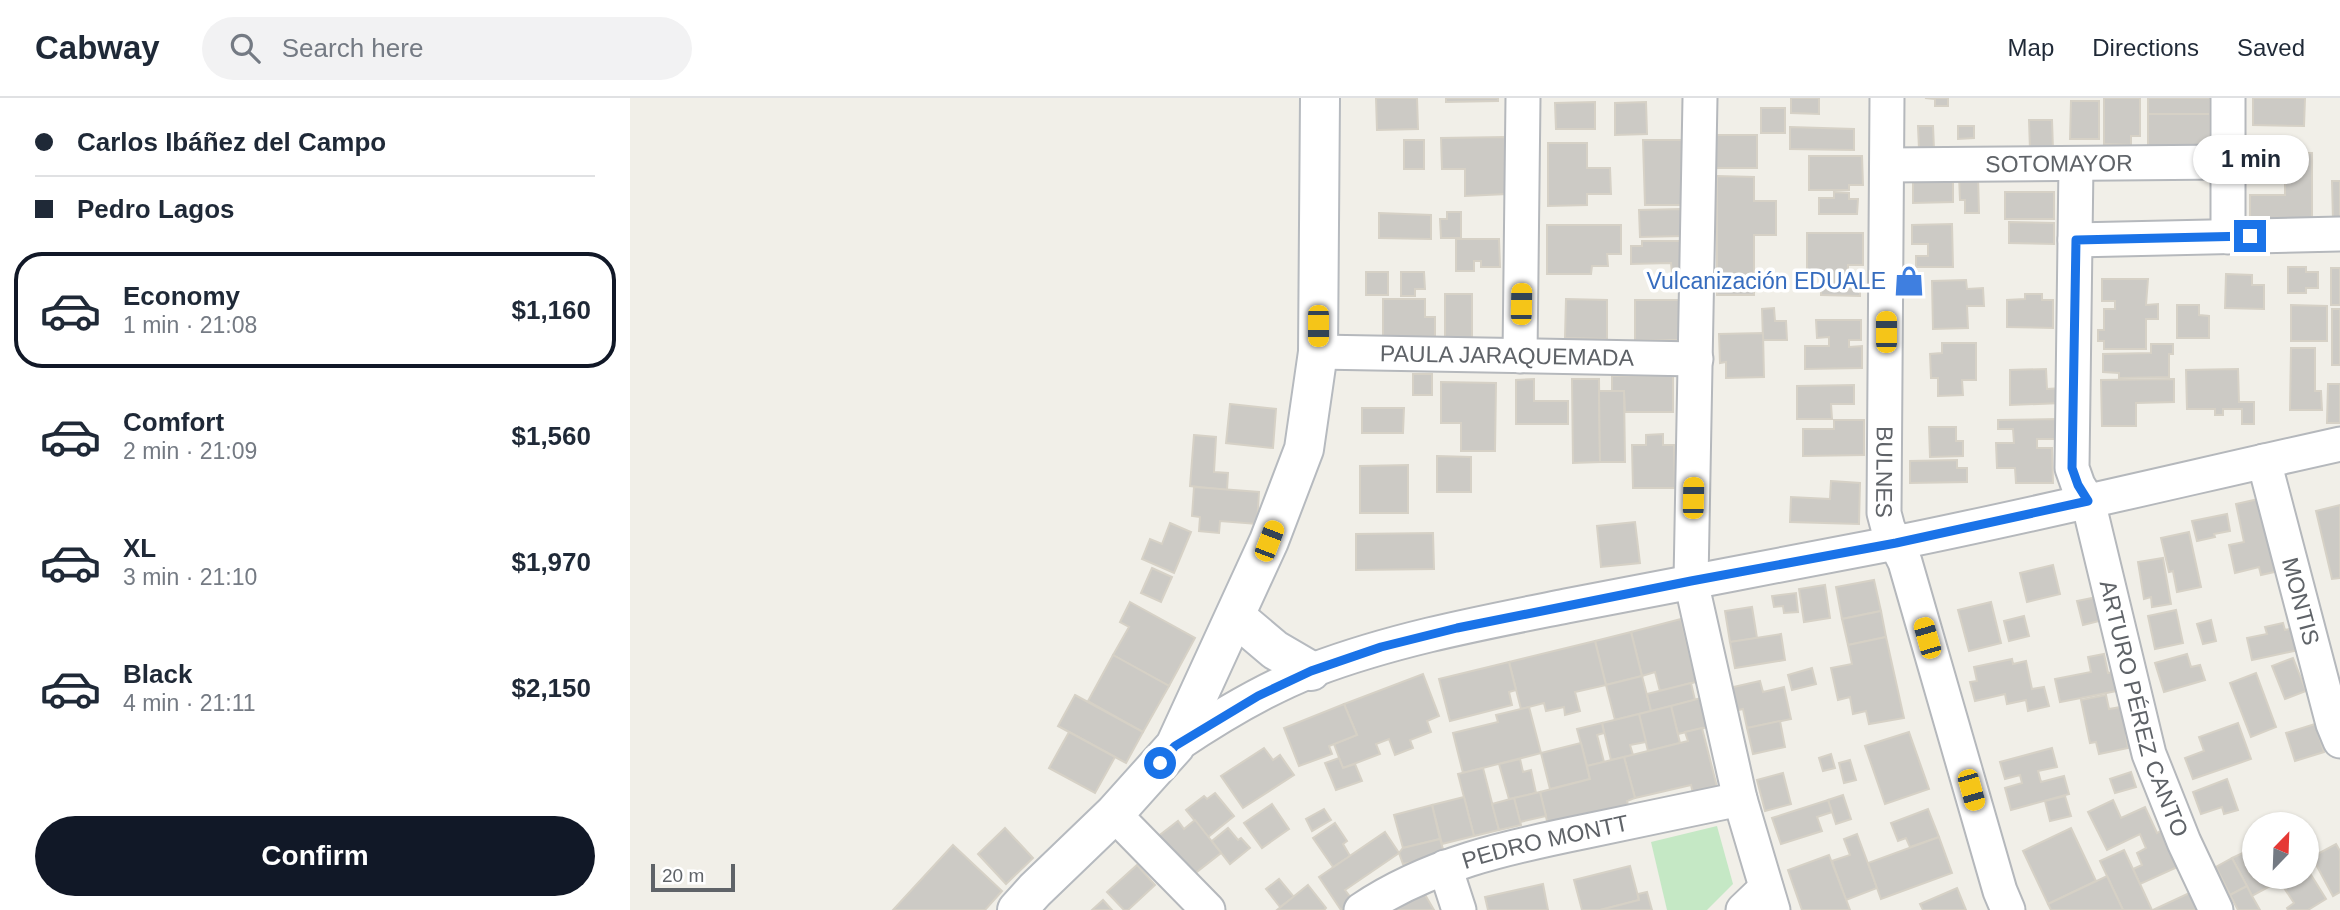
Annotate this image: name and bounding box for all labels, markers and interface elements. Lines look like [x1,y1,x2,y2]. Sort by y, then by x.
search box [202,17,692,80]
text: Cabway [35,29,160,66]
icon: search [226,29,264,67]
text: Search here [282,33,423,63]
text: Map [2008,34,2054,61]
text: Directions [2092,34,2199,61]
text: Saved [2237,34,2305,61]
text: Carlos Ibáñez del Campo [77,127,386,157]
callout: 1 min [2192,135,2308,184]
text: 1 min [2221,146,2281,172]
street label: SOTOMAYOR [1985,150,2133,177]
text: Pedro Lagos [77,194,234,224]
route end [2234,220,2266,252]
shop icon: Vulcanización EDUALE [1892,264,1926,298]
place label: Vulcanización EDUALE [1647,268,1886,294]
icon: car [39,279,102,342]
text: Economy [123,281,240,311]
car [1511,283,1532,325]
text: $1,160 [511,295,591,325]
car [1308,305,1329,347]
car [1876,311,1897,353]
text: 1 min · 21:08 [123,312,257,338]
street label: PAULA JARAQUEMADA [1380,340,1635,371]
icon: car [39,405,102,468]
text: Comfort [123,407,224,437]
text: $1,560 [511,421,591,451]
street label: BULNES [1871,426,1898,518]
text: 2 min · 21:09 [123,438,257,464]
car [1683,477,1704,519]
car [1252,518,1287,564]
icon: car [39,531,102,594]
text: XL [123,533,156,563]
text: $1,970 [511,547,591,577]
street label: MONTIS [2277,555,2325,648]
text: 3 min · 21:10 [123,564,257,590]
street label: ARTURO PÉREZ CANTO [2095,578,2194,841]
car [1912,615,1943,661]
icon: car [39,657,102,720]
text: Black [123,659,192,689]
text: $2,150 [511,673,591,703]
text: 4 min · 21:11 [123,690,256,716]
route start [1144,747,1176,779]
car [1956,767,1987,813]
street label: PEDRO MONTT [1459,810,1631,874]
north arrow [2242,812,2319,889]
map controls [2242,812,2319,889]
button: Confirm [35,816,595,896]
scale bar [651,861,735,893]
text: 20 m [662,865,704,886]

